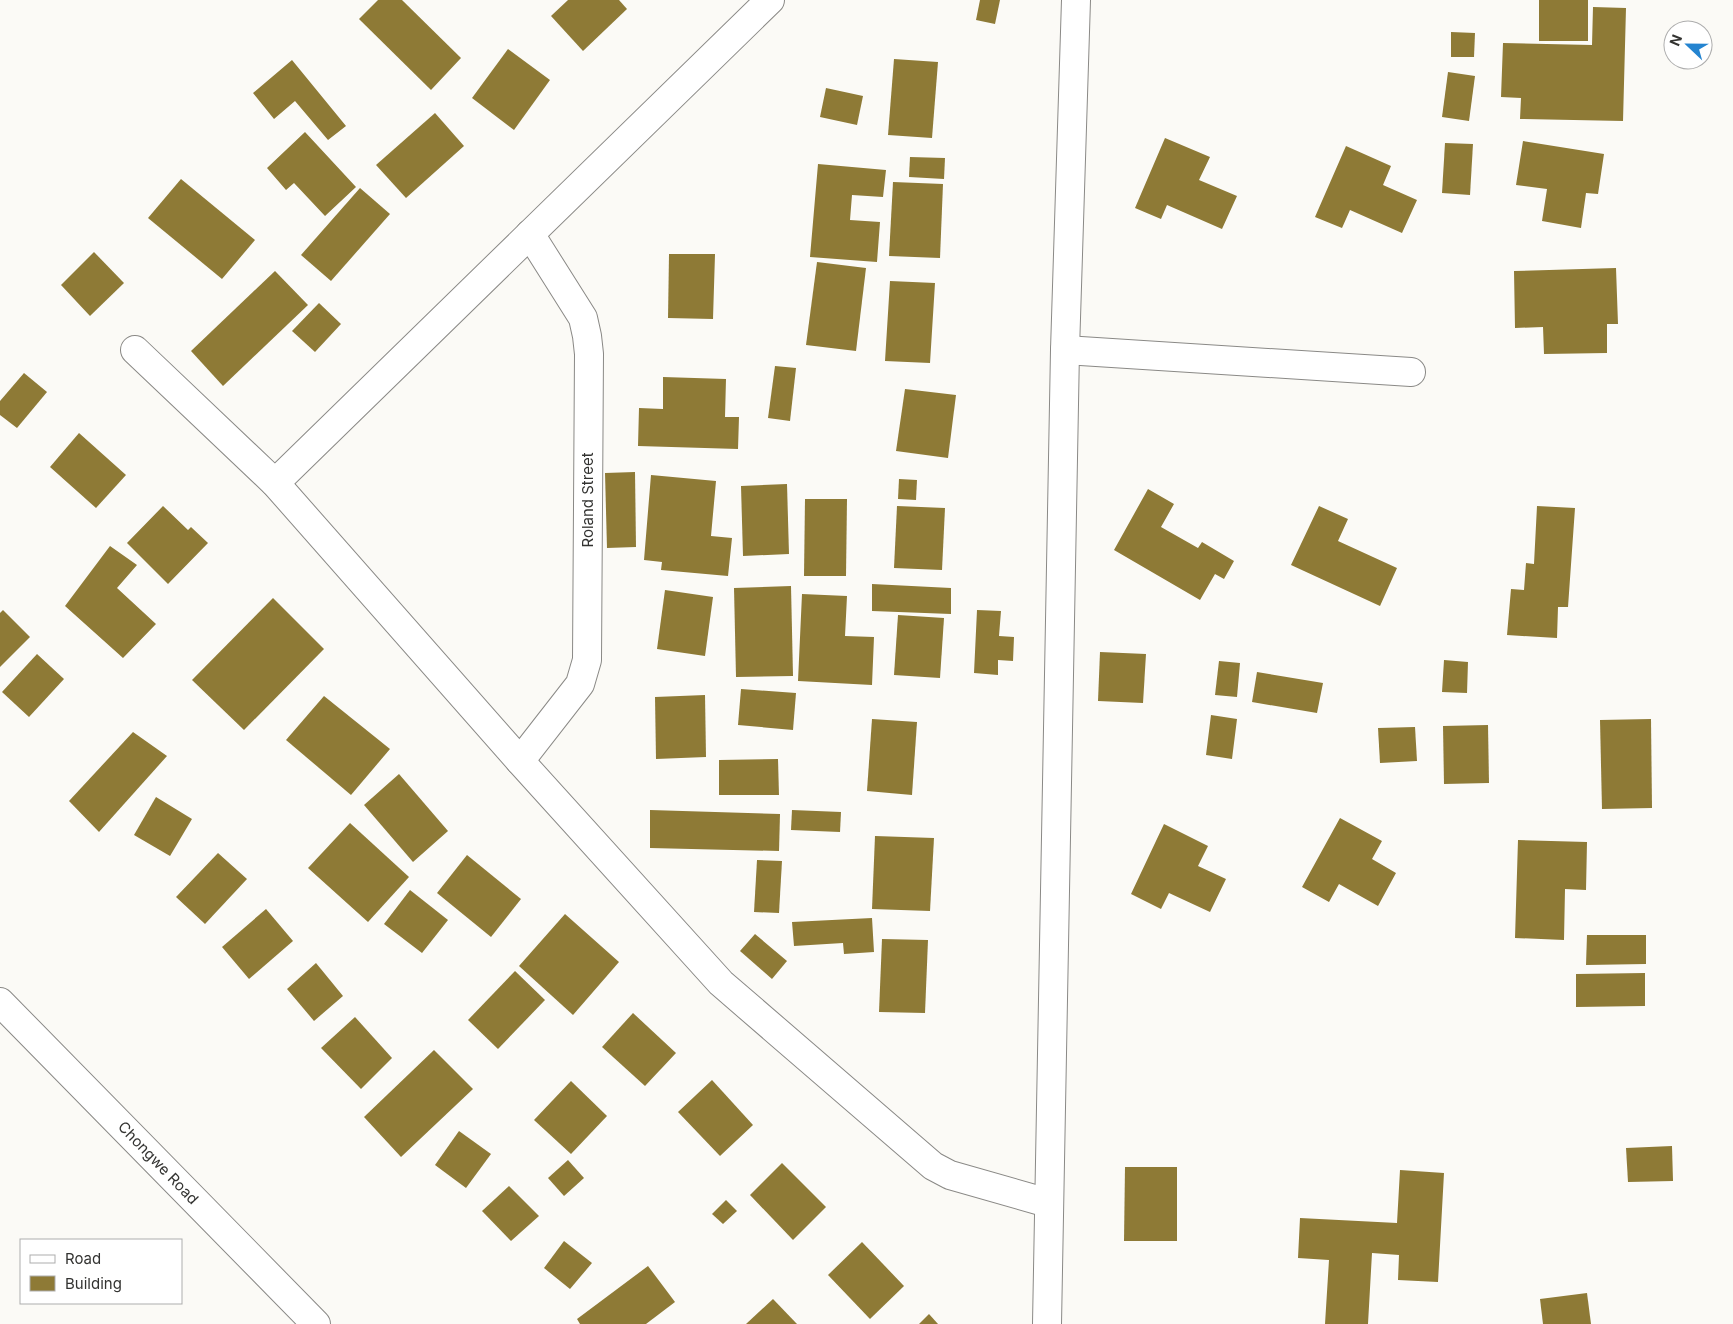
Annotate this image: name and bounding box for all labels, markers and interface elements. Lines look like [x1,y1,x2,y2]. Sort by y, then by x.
north arrow [1663,20,1713,70]
text: N [1666,32,1685,48]
street label: Roland Street [578,452,597,548]
street label: Chongwe Road [114,1117,203,1208]
legend [20,1239,182,1304]
text: Road [65,1249,101,1268]
text: Building [65,1274,122,1293]

